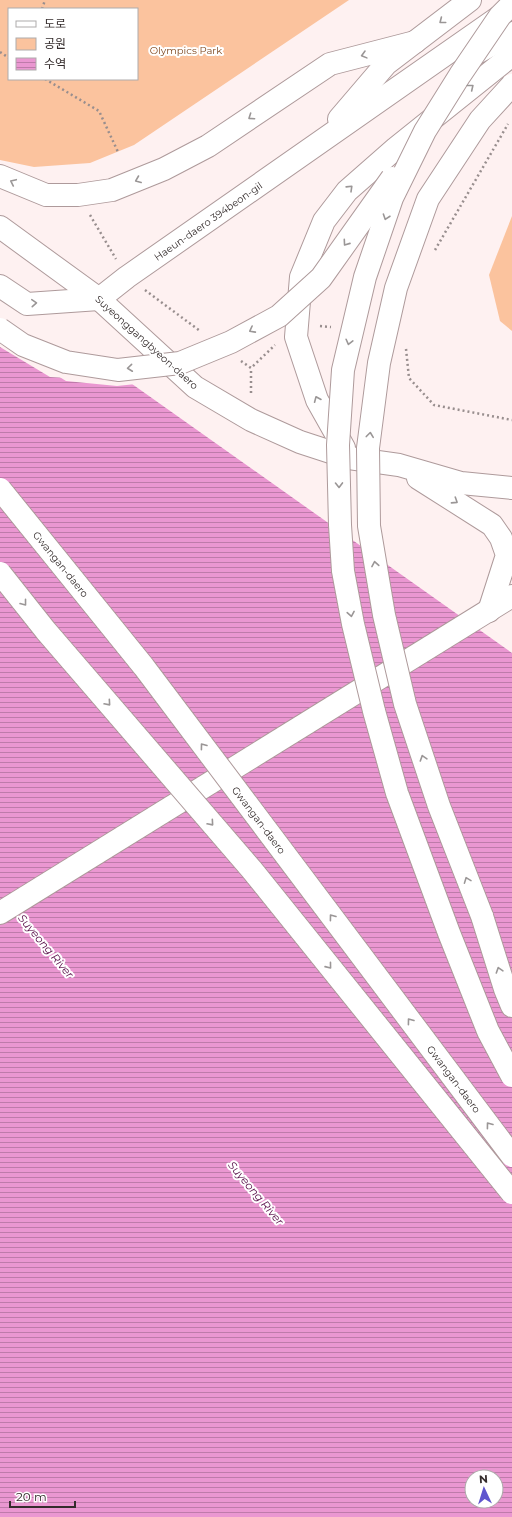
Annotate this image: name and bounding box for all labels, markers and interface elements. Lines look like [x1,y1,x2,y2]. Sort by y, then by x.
legend [8,8,138,80]
text: 도로 [44,16,66,31]
one-way arrow [440,16,447,23]
text: 공원 [44,36,66,51]
park label: Olympics Park [150,44,222,57]
one-way arrow [361,51,367,59]
text: 수역 [44,56,66,71]
one-way arrow [467,85,474,92]
one-way arrow [248,112,255,120]
one-way arrow [134,175,142,183]
one-way arrow [9,179,17,187]
street label: Haeun-daero 394beon-gil [152,179,265,264]
one-way arrow [345,186,353,193]
one-way arrow [382,214,390,221]
one-way arrow [343,239,351,246]
street label: Suyeonggangbyeon-daero [92,293,201,392]
one-way arrow [31,299,37,308]
one-way arrow [249,326,256,333]
one-way arrow [346,339,354,345]
one-way arrow [127,364,133,373]
one-way arrow [314,396,322,403]
one-way arrow [365,432,374,438]
one-way arrow [335,482,343,488]
one-way arrow [451,496,458,504]
street label: Gwangan-daero [30,529,91,600]
one-way arrow [371,561,380,567]
one-way arrow [19,599,26,606]
one-way arrow [346,611,355,617]
one-way arrow [103,698,110,706]
one-way arrow [201,744,208,751]
one-way arrow [419,755,428,762]
street label: Gwangan-daero [229,784,288,857]
one-way arrow [206,818,213,825]
one-way arrow [464,877,472,884]
water label: Suyeong River [15,911,77,981]
one-way arrow [330,915,337,922]
one-way arrow [324,962,331,969]
one-way arrow [495,966,504,973]
one-way arrow [408,1019,415,1026]
street label: Gwangan-daero [424,1043,483,1116]
one-way arrow [486,1122,493,1129]
water label: Suyeong River [225,1158,287,1228]
north arrow [464,1469,504,1509]
text: N [478,1472,488,1486]
scale bar [10,1483,75,1509]
text: 20 m [16,1489,47,1504]

